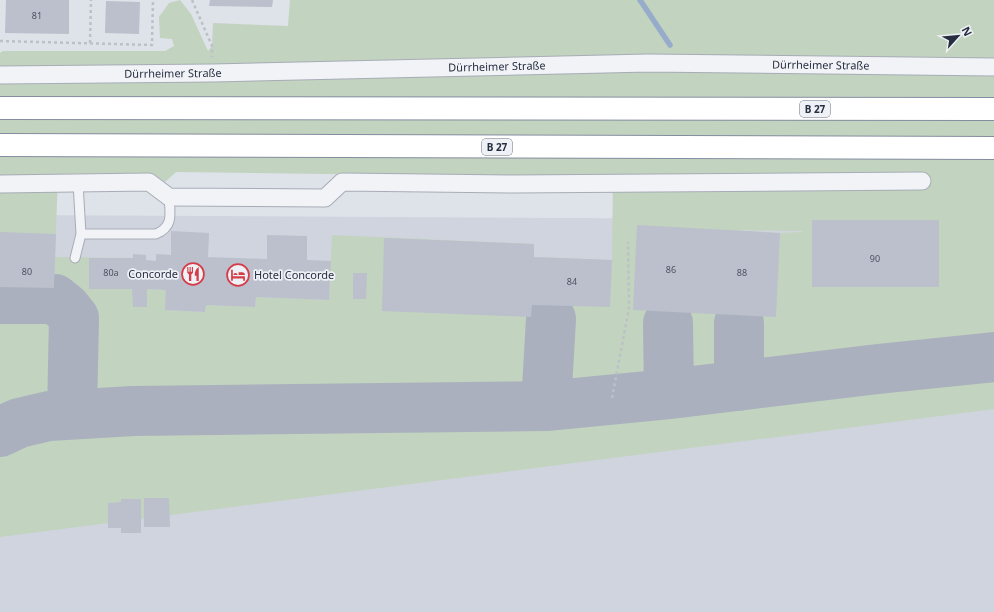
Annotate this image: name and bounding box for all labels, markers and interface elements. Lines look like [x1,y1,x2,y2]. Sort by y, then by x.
house number: 81 [32,9,42,22]
north arrow [938,16,978,56]
text: N [959,24,976,39]
street label: Dürrheimer Straße [772,56,870,73]
street label: Dürrheimer Straße [448,57,546,75]
street label: Dürrheimer Straße [124,65,222,81]
road number: B 27 [800,101,830,117]
road number: B 27 [482,139,512,155]
house number: 90 [870,252,880,265]
restaurant icon: Concorde [180,261,206,287]
hotel icon: Hotel Concorde [225,262,251,288]
house number: 86 [666,263,676,276]
house number: 80 [22,265,32,278]
house number: 80a [103,266,119,279]
place label: Concorde [128,266,178,281]
house number: 88 [737,266,747,279]
place label: Hotel Concorde [254,267,334,282]
house number: 84 [567,275,577,288]

